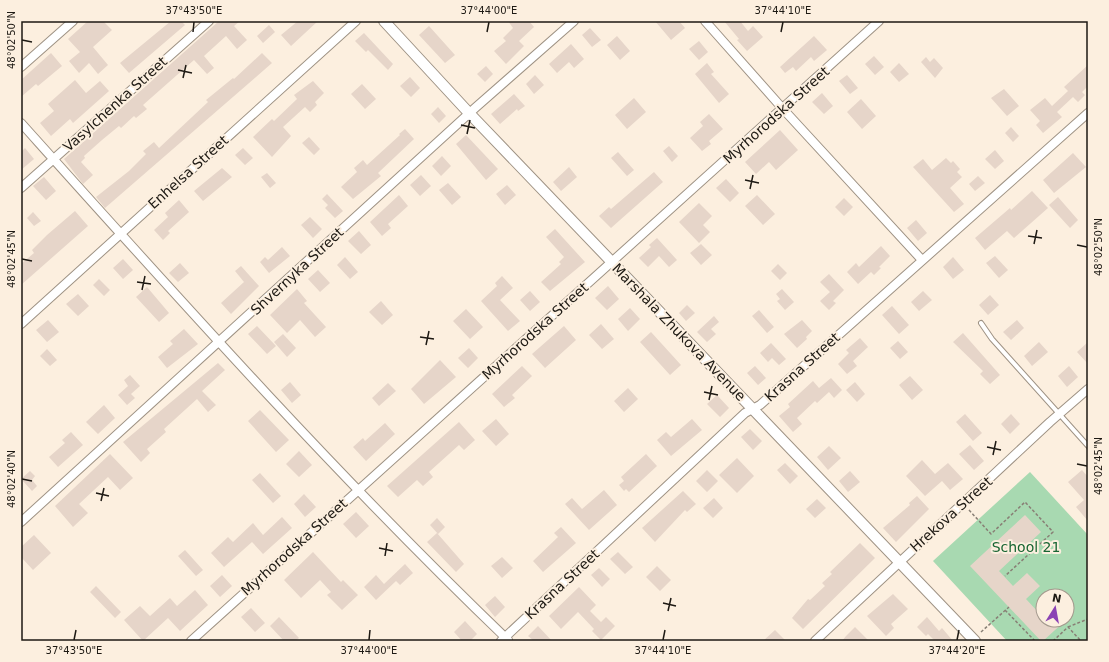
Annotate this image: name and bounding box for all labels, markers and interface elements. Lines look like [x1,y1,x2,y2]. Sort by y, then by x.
text: 37°43'50"E [166,5,222,16]
text: 37°44'00"E [461,5,517,16]
text: 37°44'10"E [755,5,811,16]
text: 48°02'50"N [6,11,17,69]
street label: Vasylchenka Street [60,53,171,155]
street label: Myrhorodska Street [720,63,833,167]
street label: Enhelsa Street [145,132,232,212]
text: 48°02'50"N [1093,218,1104,276]
street label: Shvernyka Street [247,224,347,318]
text: 48°02'45"N [6,230,17,288]
street label: Marshala Zhukova Avenue [609,260,749,404]
street label: Myrhorodska Street [479,279,592,383]
street label: Krasna Street [761,329,843,405]
text: 48°02'45"N [1093,437,1104,495]
text: 48°02'40"N [6,450,17,508]
street label: Hrekova Street [907,473,996,555]
street label: Myrhorodska Street [238,495,351,599]
park label: School 21 [992,539,1060,555]
street label: Krasna Street [522,545,603,622]
north arrow [1035,588,1075,628]
text: N [1051,591,1063,606]
text: 37°43'50"E [46,645,102,656]
text: 37°44'00"E [341,645,397,656]
text: 37°44'10"E [635,645,691,656]
text: 37°44'20"E [929,645,985,656]

